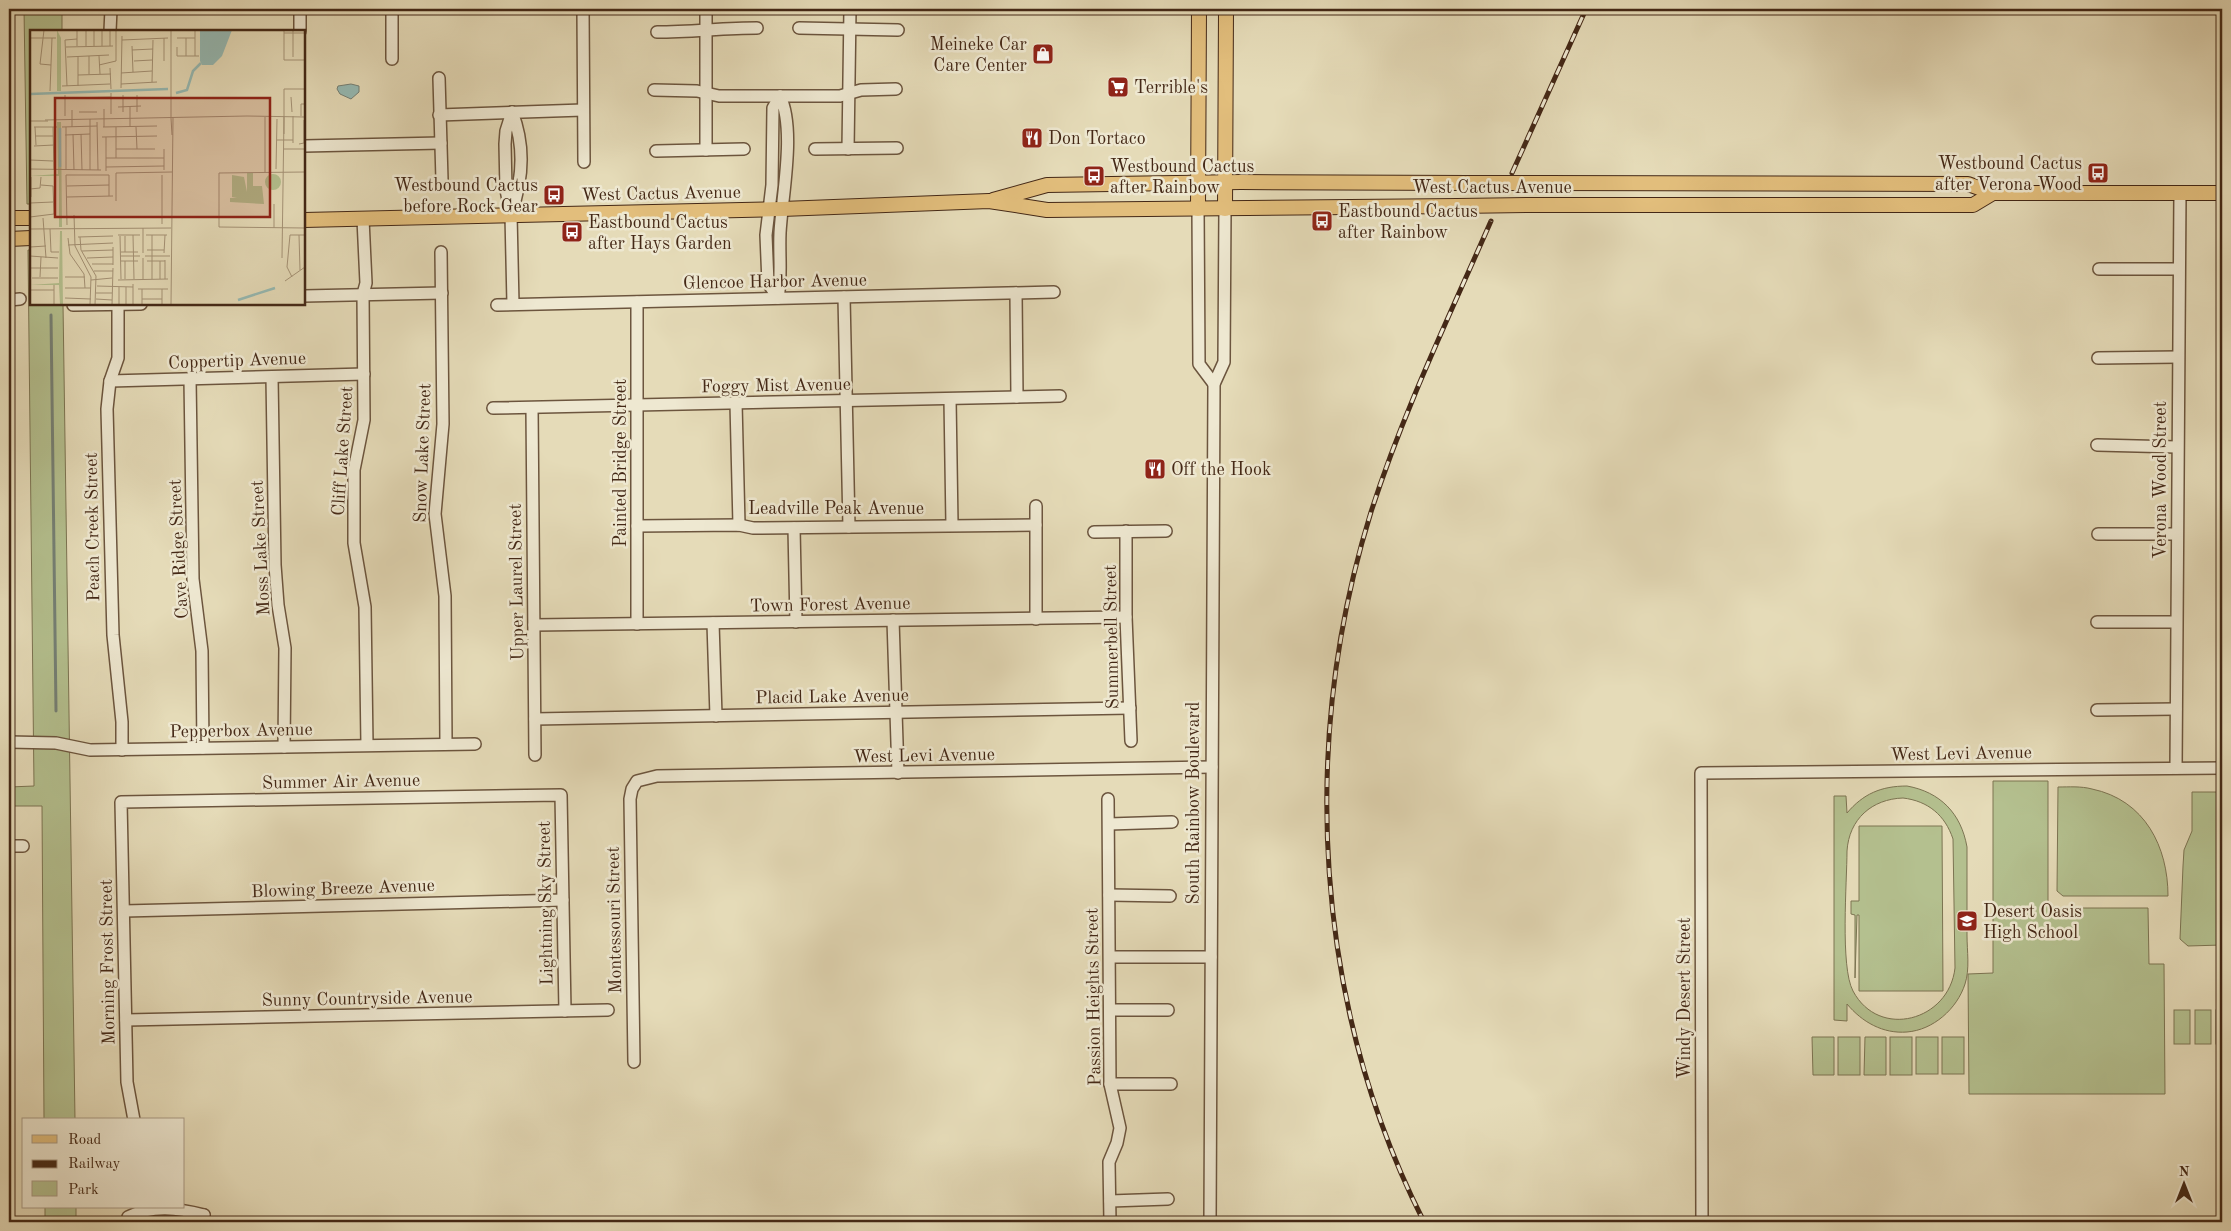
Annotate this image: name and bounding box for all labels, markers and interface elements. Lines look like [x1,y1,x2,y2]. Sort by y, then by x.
inset map [30,30,305,305]
place label: Meineke Car Care Center [930,36,1028,75]
shop icon: Meineke Car Care Center [1031,42,1055,66]
supermarket icon: Terrible's [1106,75,1130,99]
place label: Terrible's [1134,79,1208,97]
restaurant icon: Don Tortaco [1020,126,1044,150]
place label: Don Tortaco [1048,130,1146,148]
place label: Westbound Cactus after Verona Wood [1935,155,2082,194]
place label: Westbound Cactus after Rainbow [1110,158,1255,197]
bus stop icon: Westbound Cactus after Verona Wood [2086,161,2110,185]
bus stop icon: Westbound Cactus after Rainbow [1082,164,1106,188]
place label: Westbound Cactus before Rock Gear [394,177,539,216]
street label: West Cactus Avenue [1412,179,1572,197]
bus stop icon: Westbound Cactus before Rock Gear [542,183,566,207]
street label: West Cactus Avenue [581,184,741,204]
place label: Eastbound Cactus after Rainbow [1338,203,1478,242]
bus stop icon: Eastbound Cactus after Rainbow [1310,209,1334,233]
place label: Eastbound Cactus after Hays Garden [588,214,732,253]
bus stop icon: Eastbound Cactus after Hays Garden [560,220,584,244]
street label: Glencoe Harbor Avenue [683,271,867,293]
street label: Coppertip Avenue [168,350,306,372]
street label: Foggy Mist Avenue [701,376,851,396]
street label: Painted Bridge Street [612,379,630,547]
street label: Snow Lake Street [412,383,434,523]
street label: Cliff Lake Street [329,386,357,517]
street label: Verona Wood Street [2152,401,2170,559]
street label: Peach Creek Street [83,452,103,602]
restaurant icon: Off the Hook [1143,457,1167,481]
place label: Off the Hook [1171,461,1271,479]
street label: Cave Ridge Street [166,478,192,619]
street label: Moss Lake Street [248,480,274,616]
street label: Leadville Peak Avenue [748,500,924,518]
street label: Upper Laurel Street [507,503,527,661]
street label: Summerbell Street [1102,564,1122,710]
street label: Town Forest Avenue [749,595,911,615]
street label: Placid Lake Avenue [755,687,909,707]
street label: South Rainbow Boulevard [1185,702,1203,904]
street label: Pepperbox Avenue [169,721,313,741]
street label: West Levi Avenue [1890,744,2032,764]
street label: West Levi Avenue [853,746,995,766]
street label: Summer Air Avenue [262,772,420,792]
street label: Lightning Sky Street [536,821,556,985]
street label: Montessouri Street [605,846,625,994]
street label: Blowing Breeze Avenue [251,877,435,901]
street label: Morning Frost Street [98,879,118,1045]
place label: Desert Oasis High School [1983,903,2082,942]
street label: Passion Heights Street [1083,908,1105,1086]
school or university icon: Desert Oasis High School [1955,909,1979,933]
street label: Windy Desert Street [1676,917,1694,1079]
street label: Sunny Countryside Avenue [261,988,473,1010]
legend [22,1118,185,1208]
text: Road [68,1133,102,1148]
text: Railway [68,1157,121,1172]
north arrow [2158,1158,2208,1208]
text: N [2179,1165,2190,1179]
text: Park [68,1183,99,1198]

